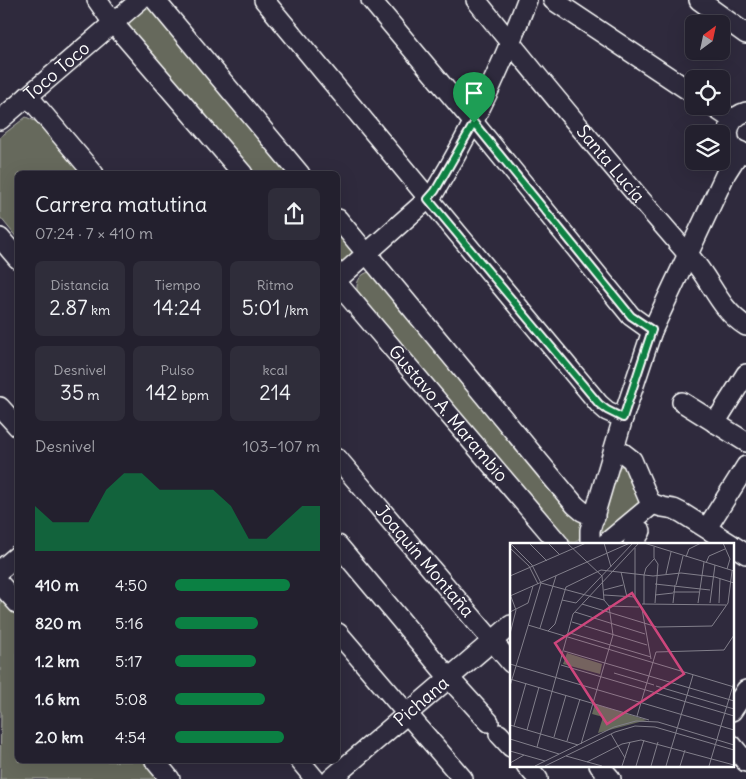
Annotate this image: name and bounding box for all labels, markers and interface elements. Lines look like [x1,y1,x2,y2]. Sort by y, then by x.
north arrow [685,15,730,60]
map controls [685,15,730,170]
street label: Toco Toco [19,36,94,105]
button: locate [685,70,730,115]
pin [453,72,495,123]
icon: arrive [460,79,488,107]
street label: Santa Lucía [572,120,650,207]
button: layers [685,125,730,170]
button: share [268,188,320,240]
text: Carrera matutina [35,190,207,218]
text: 07:24 · 7 × 410 m [35,223,153,243]
text: Distancia [51,276,109,294]
text: Tiempo [154,276,201,294]
text: Ritmo [257,276,294,294]
text: 2.87 [49,294,88,321]
text: 14:24 [153,294,202,321]
text: 5:01 [242,294,281,321]
text: km [88,301,110,319]
text: /km [281,301,309,319]
street label: Gustavo A. Marambio [384,340,513,487]
text: Desnivel [54,361,106,379]
text: Pulso [161,361,194,379]
text: kcal [263,361,288,379]
text: 35 [60,379,84,406]
text: 142 [146,379,178,406]
text: 214 [259,379,291,406]
text: m [84,386,100,404]
text: bpm [178,386,209,404]
text: Desnivel [35,436,95,456]
text: 103–107 m [243,436,320,456]
street label: Joaquín Montaña [371,500,479,622]
inset map [510,543,734,766]
text: 410 m [35,575,79,595]
text: 4:50 [115,575,148,595]
text: 820 m [35,613,81,633]
text: 5:16 [115,613,143,633]
text: 1.2 km [35,651,79,671]
text: 5:17 [115,651,142,671]
street label: Pichana [389,671,453,731]
text: 1.6 km [35,689,80,709]
text: 5:08 [115,689,148,709]
text: 2.0 km [35,727,84,747]
text: 4:54 [115,727,146,747]

